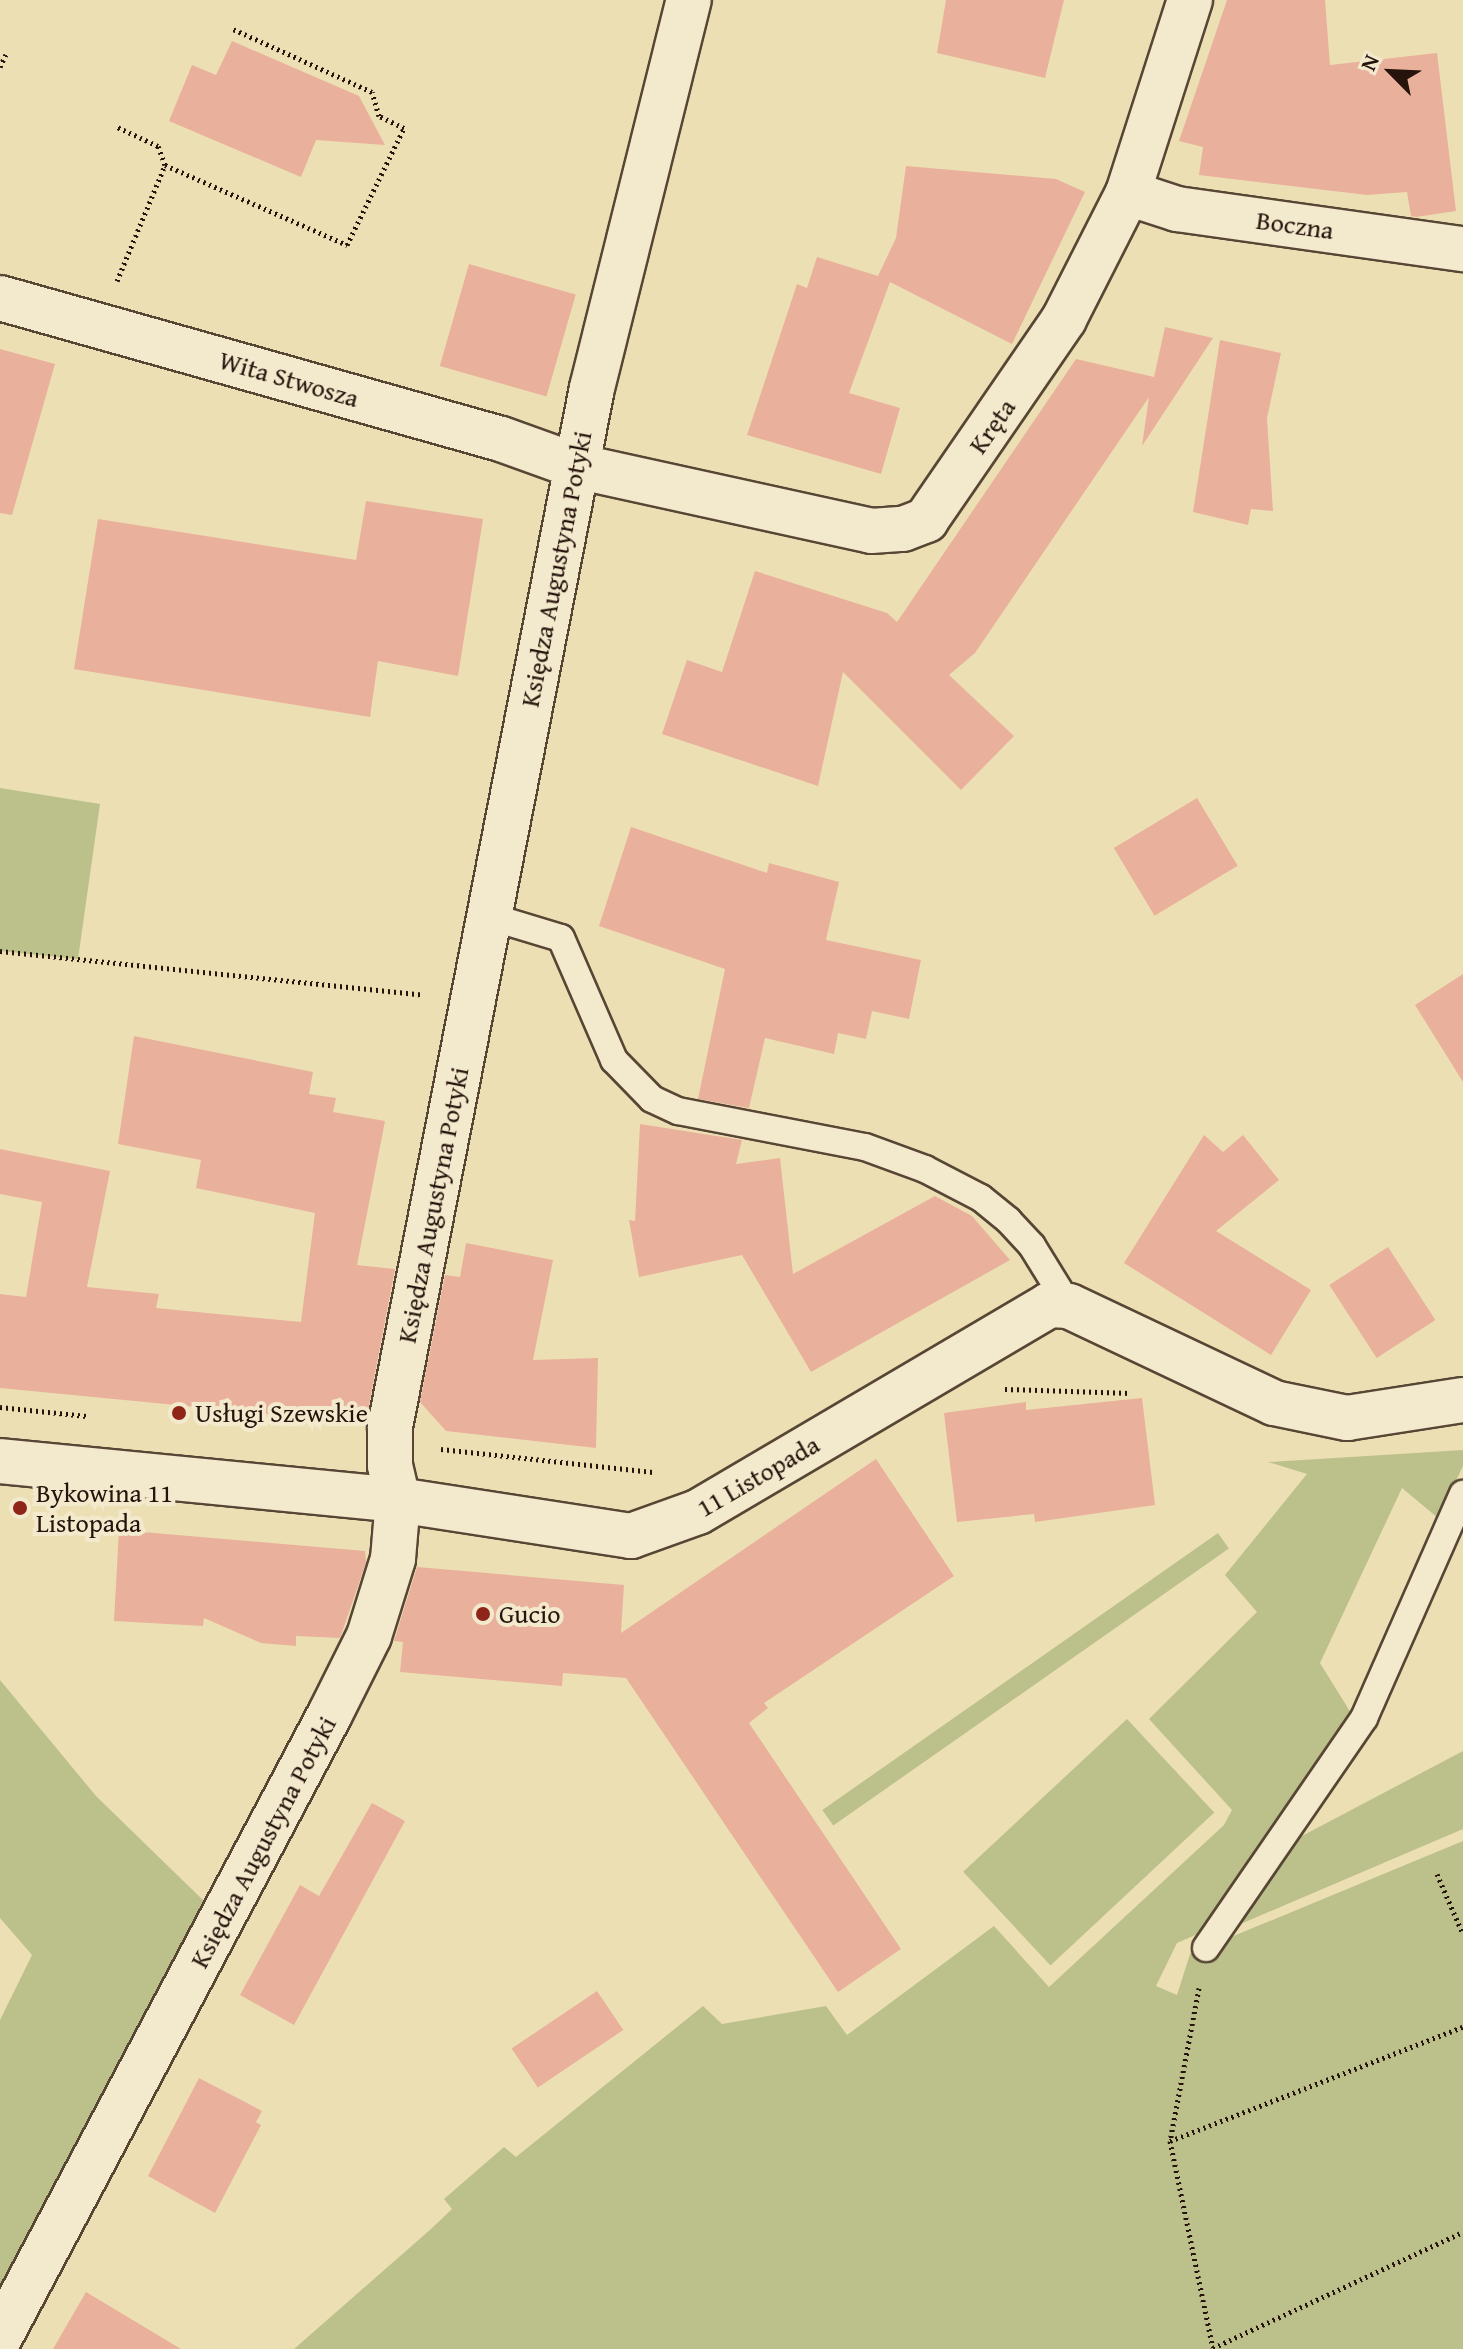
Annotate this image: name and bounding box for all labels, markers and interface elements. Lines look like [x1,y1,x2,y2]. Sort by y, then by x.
north arrow [1351,32,1431,112]
text: N [1351,49,1387,75]
street label: Boczna [1254,204,1336,246]
street label: Wita Stwosza [216,344,362,414]
street label: Kręta [962,393,1022,459]
street label: Księdza Augustyna Potyki [514,428,598,710]
street label: Księdza Augustyna Potyki [391,1064,475,1346]
place label: Usługi Szewskie [195,1397,368,1429]
marker: Usługi Szewskie [170,1404,188,1422]
street label: 11 Listopada [691,1428,825,1524]
place label: Bykowina 11 Listopada [36,1477,173,1538]
marker: Bykowina 11 Listopada [11,1499,29,1517]
place label: Gucio [499,1598,560,1630]
marker: Gucio [474,1605,492,1623]
street label: Księdza Augustyna Potyki [183,1711,343,1973]

